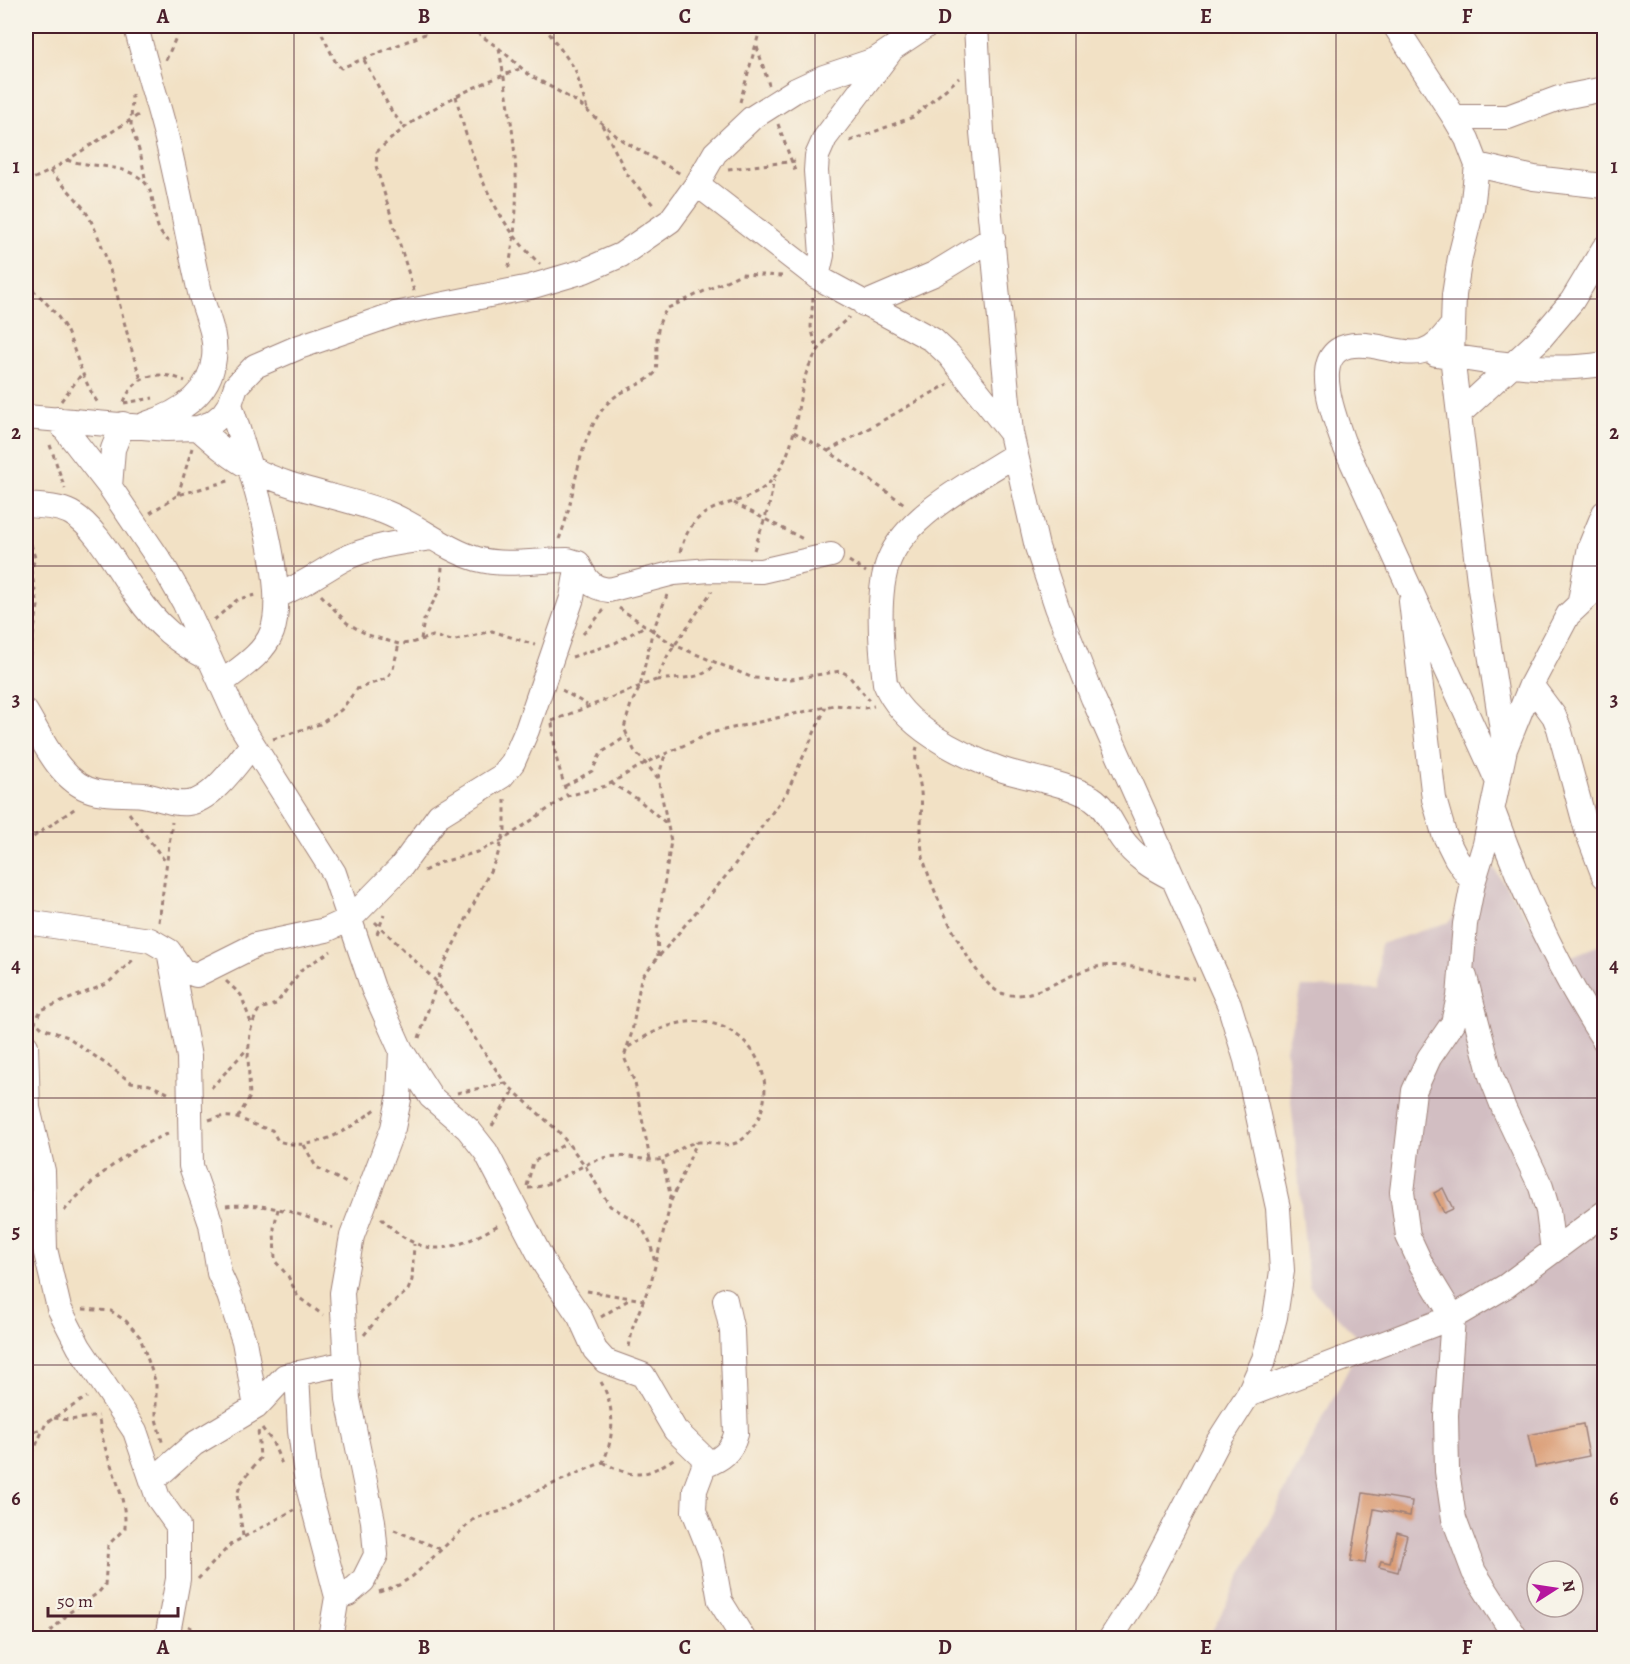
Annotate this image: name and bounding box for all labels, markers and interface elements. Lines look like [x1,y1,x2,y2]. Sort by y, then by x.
text: A [156,3,170,30]
text: B [418,3,430,30]
text: C [679,3,691,30]
text: D [938,3,952,30]
text: E [1200,3,1212,30]
text: F [1462,3,1473,30]
text: 1 [12,153,20,180]
text: 1 [1610,153,1618,180]
text: 2 [11,419,21,446]
text: 2 [1609,419,1619,446]
text: 3 [12,686,20,713]
text: 3 [1610,686,1618,713]
text: 4 [11,952,21,979]
text: 4 [1609,952,1619,979]
text: 5 [12,1218,20,1245]
text: 5 [1610,1218,1618,1245]
text: 6 [11,1485,21,1512]
text: 6 [1609,1485,1619,1512]
north arrow [1525,1559,1585,1619]
text: N [1557,1578,1581,1594]
scale bar [48,1580,178,1618]
text: 50 m [57,1589,93,1613]
text: A [156,1634,170,1661]
text: B [418,1634,430,1661]
text: C [679,1634,691,1661]
text: D [938,1634,952,1661]
text: E [1200,1634,1212,1661]
text: F [1462,1634,1473,1661]

